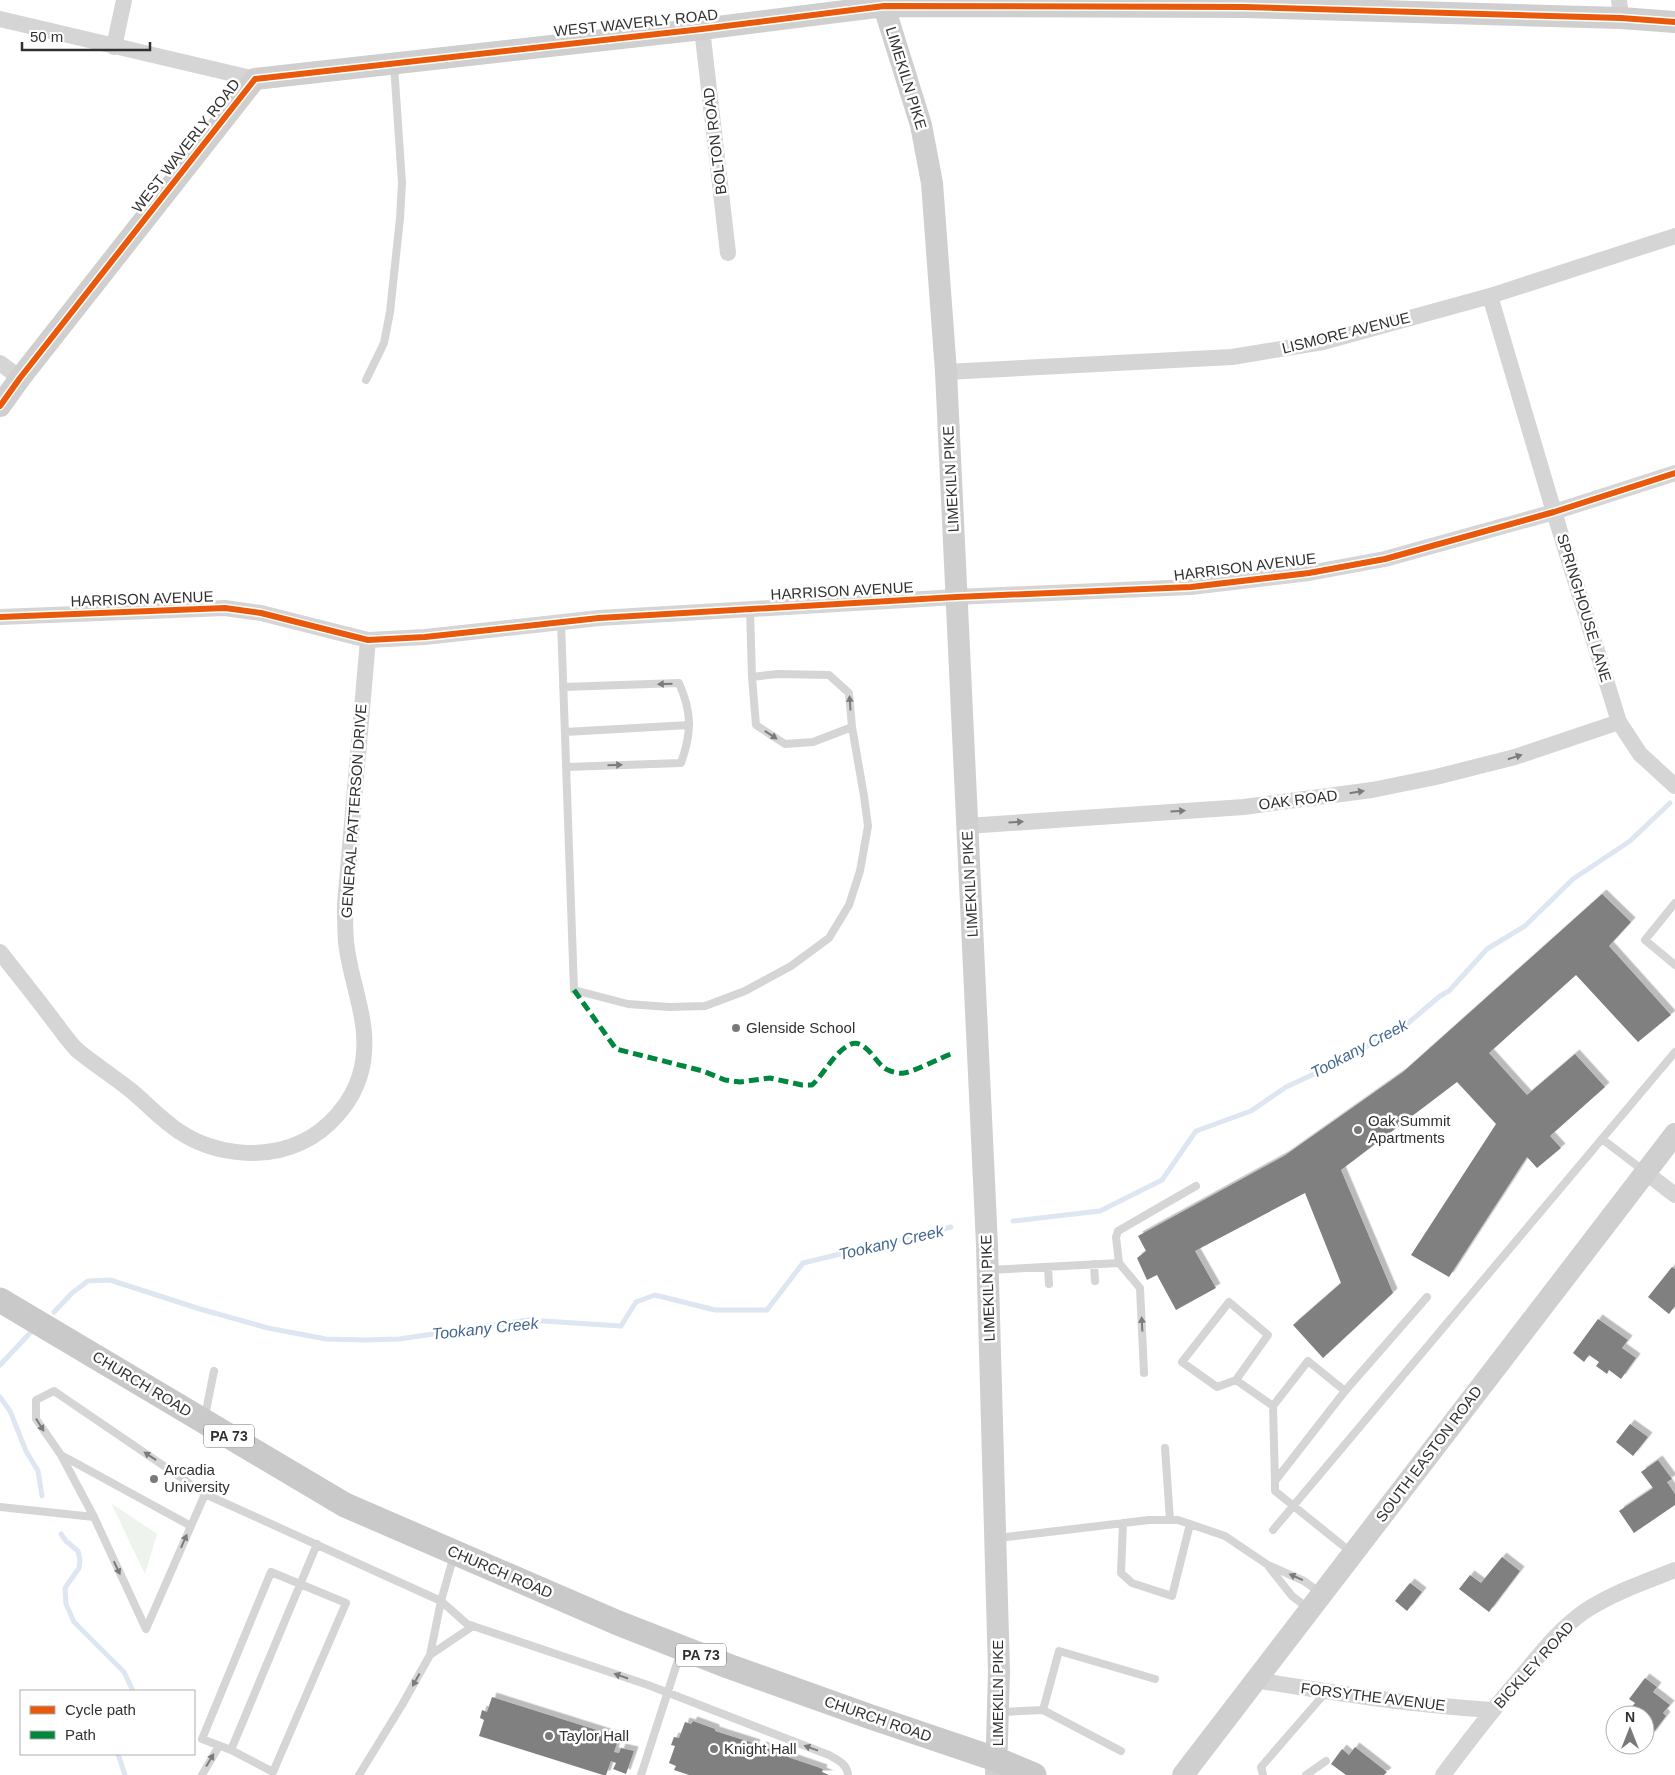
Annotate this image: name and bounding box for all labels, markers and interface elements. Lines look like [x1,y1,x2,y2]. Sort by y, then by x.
street label: WEST WAVERLY ROAD [553,5,719,40]
scale bar [22,20,150,52]
street label: LIMEKILN PIKE [883,24,930,131]
text: 50 m [30,28,63,45]
street label: WEST WAVERLY ROAD [128,75,243,216]
street label: BOLTON ROAD [699,86,730,196]
street label: LISMORE AVENUE [1280,308,1412,357]
street label: LIMEKILN PIKE [939,425,962,533]
street label: SPRINGHOUSE LANE [1554,532,1615,684]
street label: HARRISON AVENUE [1173,549,1317,584]
street label: HARRISON AVENUE [770,578,914,603]
street label: HARRISON AVENUE [70,588,214,609]
one-way arrow [657,680,673,688]
one-way arrow [846,695,854,711]
street label: GENERAL PATTERSON DRIVE [338,703,369,919]
one-way arrow [764,730,777,740]
one-way arrow [1508,752,1523,760]
one-way arrow [607,761,623,769]
street label: OAK ROAD [1258,786,1338,813]
one-way arrow [1349,788,1365,796]
one-way arrow [1170,807,1186,815]
one-way arrow [1008,818,1024,826]
street label: LIMEKILN PIKE [958,830,981,938]
water label: Tookany Creek [1308,1015,1411,1081]
place label: Glenside School [746,1019,855,1036]
marker: Glenside School [730,1022,742,1034]
place label: Oak Summit Apartments [1368,1112,1451,1146]
marker: Oak Summit Apartments [1352,1124,1364,1136]
water label: Tookany Creek [837,1222,946,1263]
street label: LIMEKILN PIKE [977,1234,998,1342]
water label: Tookany Creek [431,1314,540,1343]
one-way arrow [1137,1316,1145,1332]
street label: CHURCH ROAD [90,1347,195,1420]
street label: SOUTH EASTON ROAD [1372,1382,1485,1525]
one-way arrow [36,1418,45,1432]
road number: PA 73 [204,1424,254,1448]
one-way arrow [143,1451,157,1461]
place label: Arcadia University [164,1461,230,1495]
marker: Arcadia University [148,1473,160,1485]
one-way arrow [180,1534,188,1548]
street label: CHURCH ROAD [445,1542,555,1601]
one-way arrow [113,1560,122,1575]
one-way arrow [1289,1573,1303,1581]
street label: BICKLEY ROAD [1490,1618,1577,1711]
street label: LIMEKILN PIKE [989,1640,1006,1746]
road number: PA 73 [676,1644,726,1666]
one-way arrow [613,1671,628,1679]
one-way arrow [412,1672,420,1687]
street label: FORSYTHE AVENUE [1300,1679,1446,1714]
legend [20,1690,195,1755]
street label: CHURCH ROAD [822,1692,934,1745]
text: Cycle path [65,1701,136,1718]
north arrow [1605,1705,1655,1755]
text: N [1625,1709,1635,1725]
text: Path [65,1726,96,1743]
place label: Taylor Hall [559,1727,629,1744]
marker: Taylor Hall [543,1730,555,1742]
place label: Knight Hall [724,1740,797,1757]
marker: Knight Hall [708,1743,720,1755]
one-way arrow [804,1744,819,1751]
one-way arrow [206,1754,215,1767]

